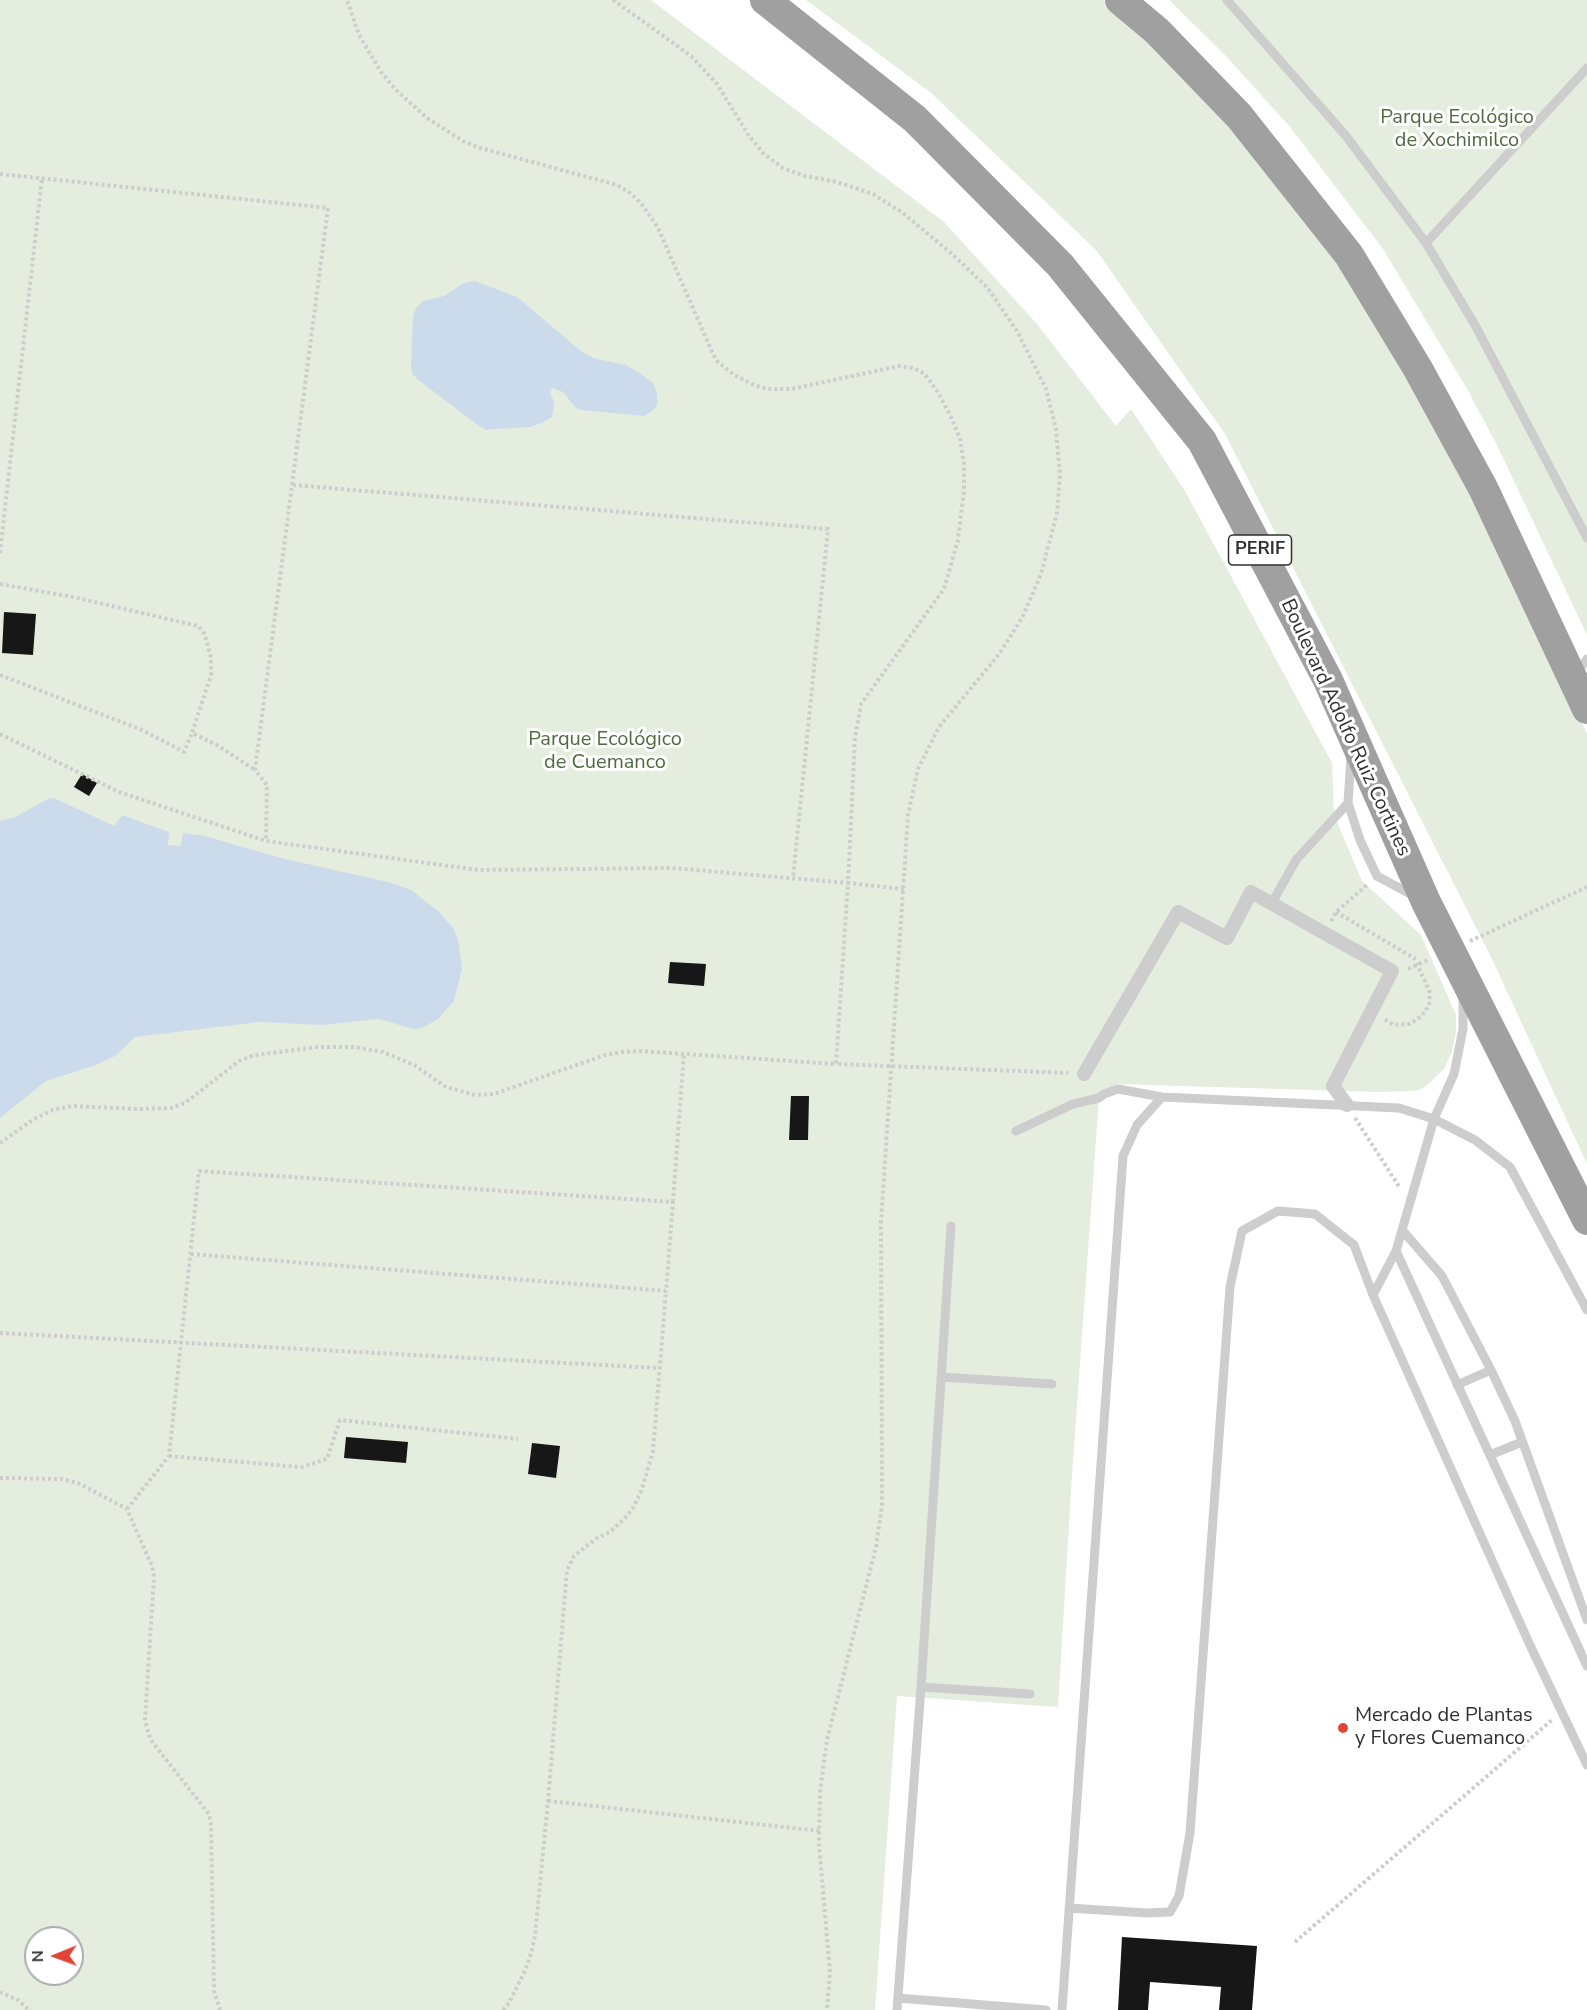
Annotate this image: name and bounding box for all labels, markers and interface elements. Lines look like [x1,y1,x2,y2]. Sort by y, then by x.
park label: Parque Ecológico de Xochimilco [1380,106,1534,153]
road number: PERIF [1228,535,1292,565]
street label: Boulevard Adolfo Ruiz Cortines [1275,596,1415,860]
park label: Parque Ecológico de Cuemanco [528,728,682,775]
place label: Mercado de Plantas y Flores Cuemanco [1355,1704,1533,1751]
marker: Mercado de Plantas y Flores Cuemanco [1336,1721,1350,1735]
north arrow [24,1926,84,1986]
text: N [27,1950,49,1962]

